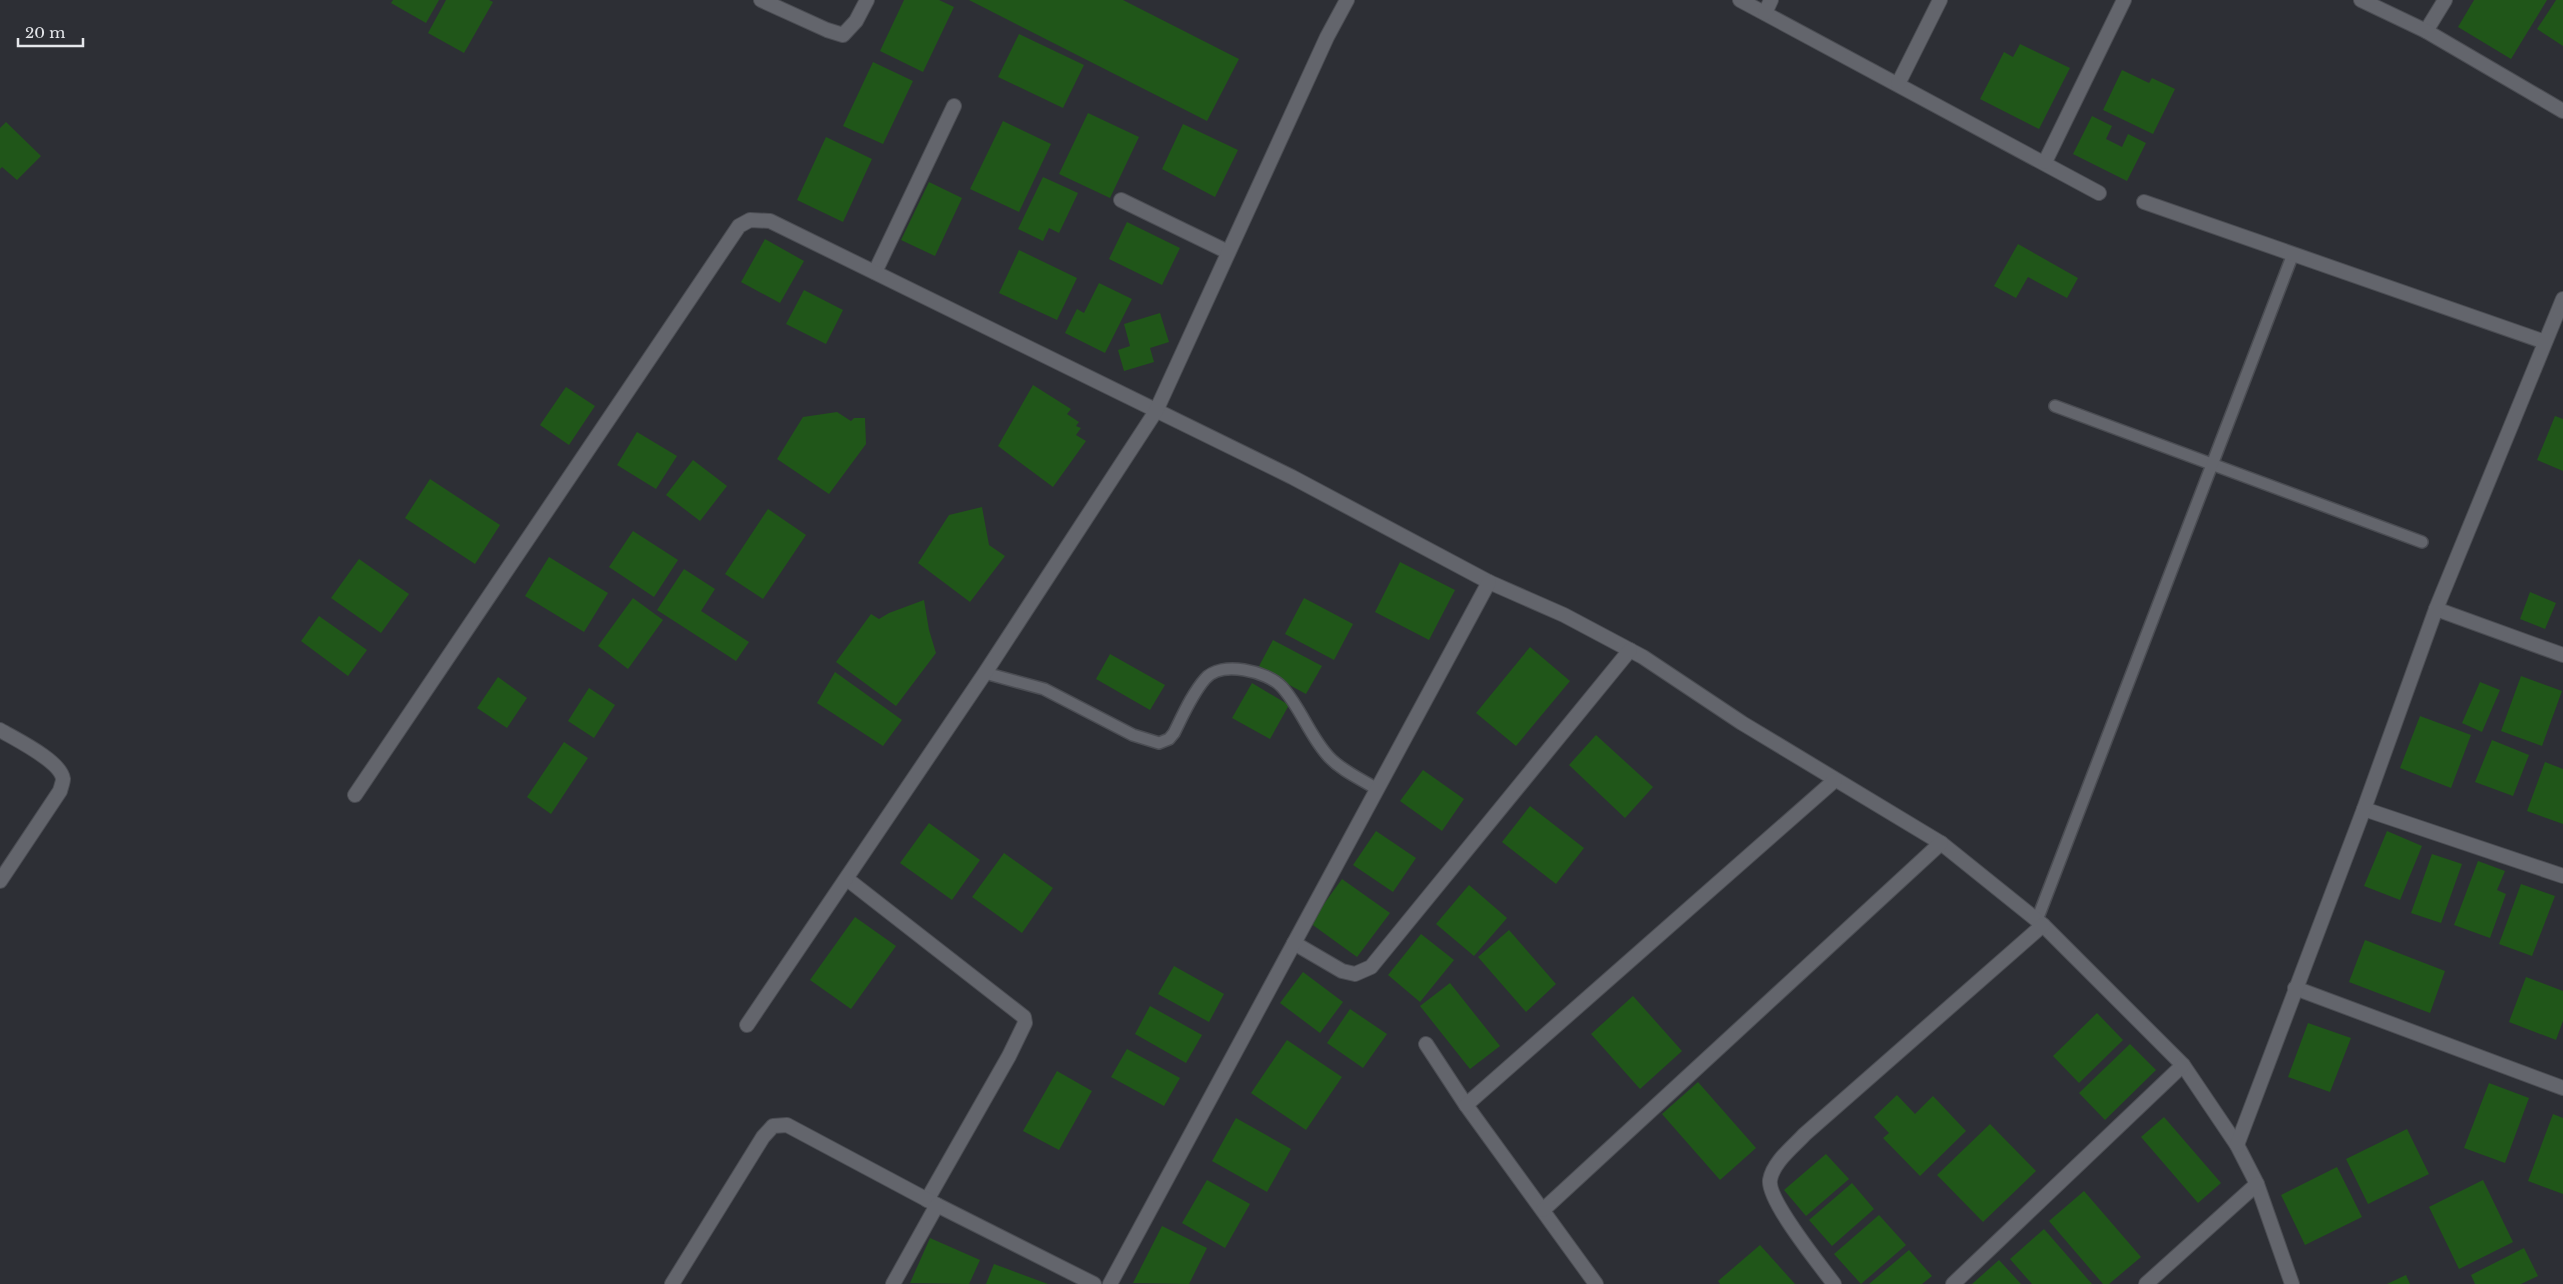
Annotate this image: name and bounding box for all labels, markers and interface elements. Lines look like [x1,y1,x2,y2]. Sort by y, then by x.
scale bar [18,15,82,47]
text: 20 m [25,23,65,42]

